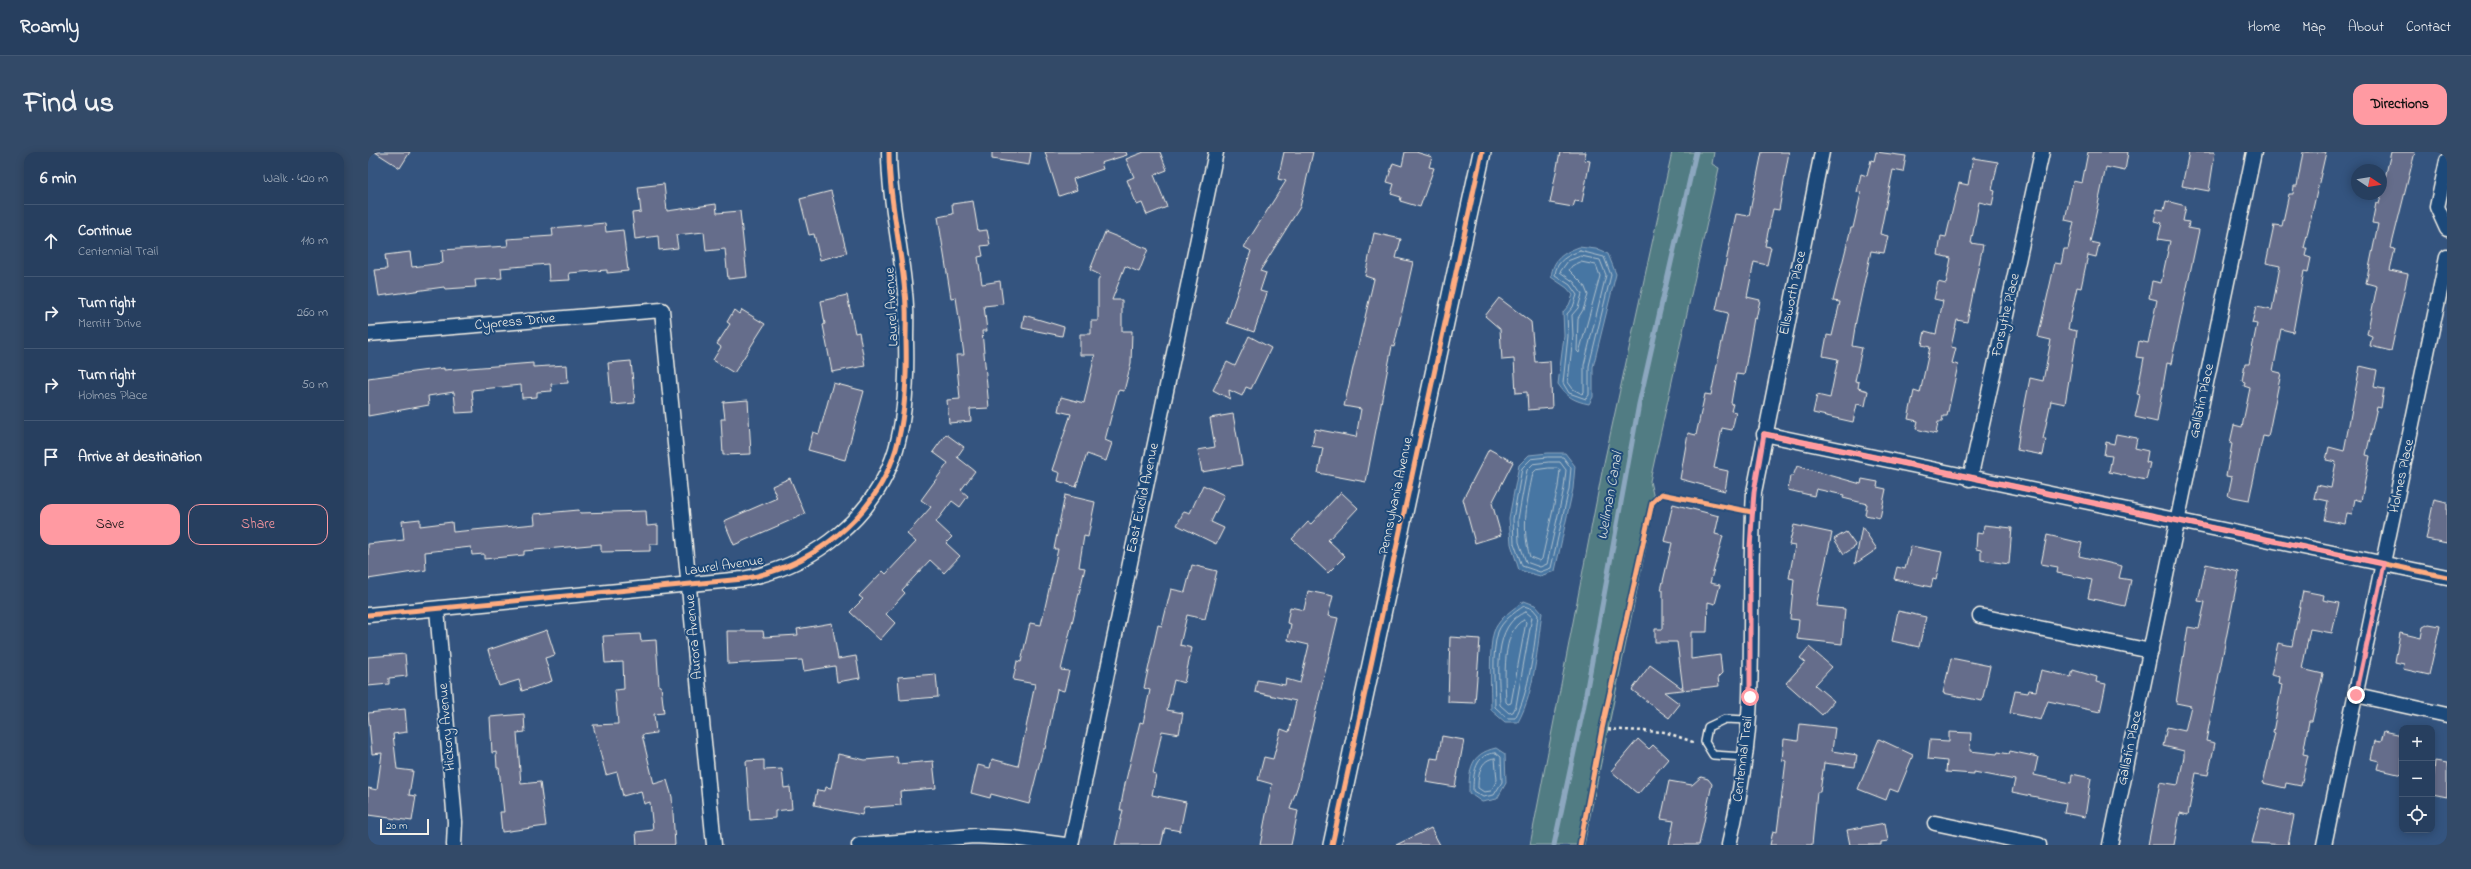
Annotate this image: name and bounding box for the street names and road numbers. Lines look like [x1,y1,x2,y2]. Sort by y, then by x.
street label: Ellsworth Place [1774,248,1812,337]
street label: Laurel Avenue [879,266,905,347]
street label: Forsythe Place [1986,270,2027,360]
street label: Cypress Drive [474,308,557,337]
street label: Gallatin Place [2184,361,2220,440]
street label: Pennsylvania Avenue [1373,434,1420,557]
street label: Holmes Place [2384,437,2420,515]
street label: East Euclid Avenue [1121,440,1165,555]
street label: Laurel Avenue [683,550,765,582]
street label: Aurora Avenue [680,593,708,680]
street label: Hickory Avenue [433,682,462,772]
street label: Gallatin Place [2112,708,2148,787]
street label: Centennial Trail [1727,715,1759,803]

